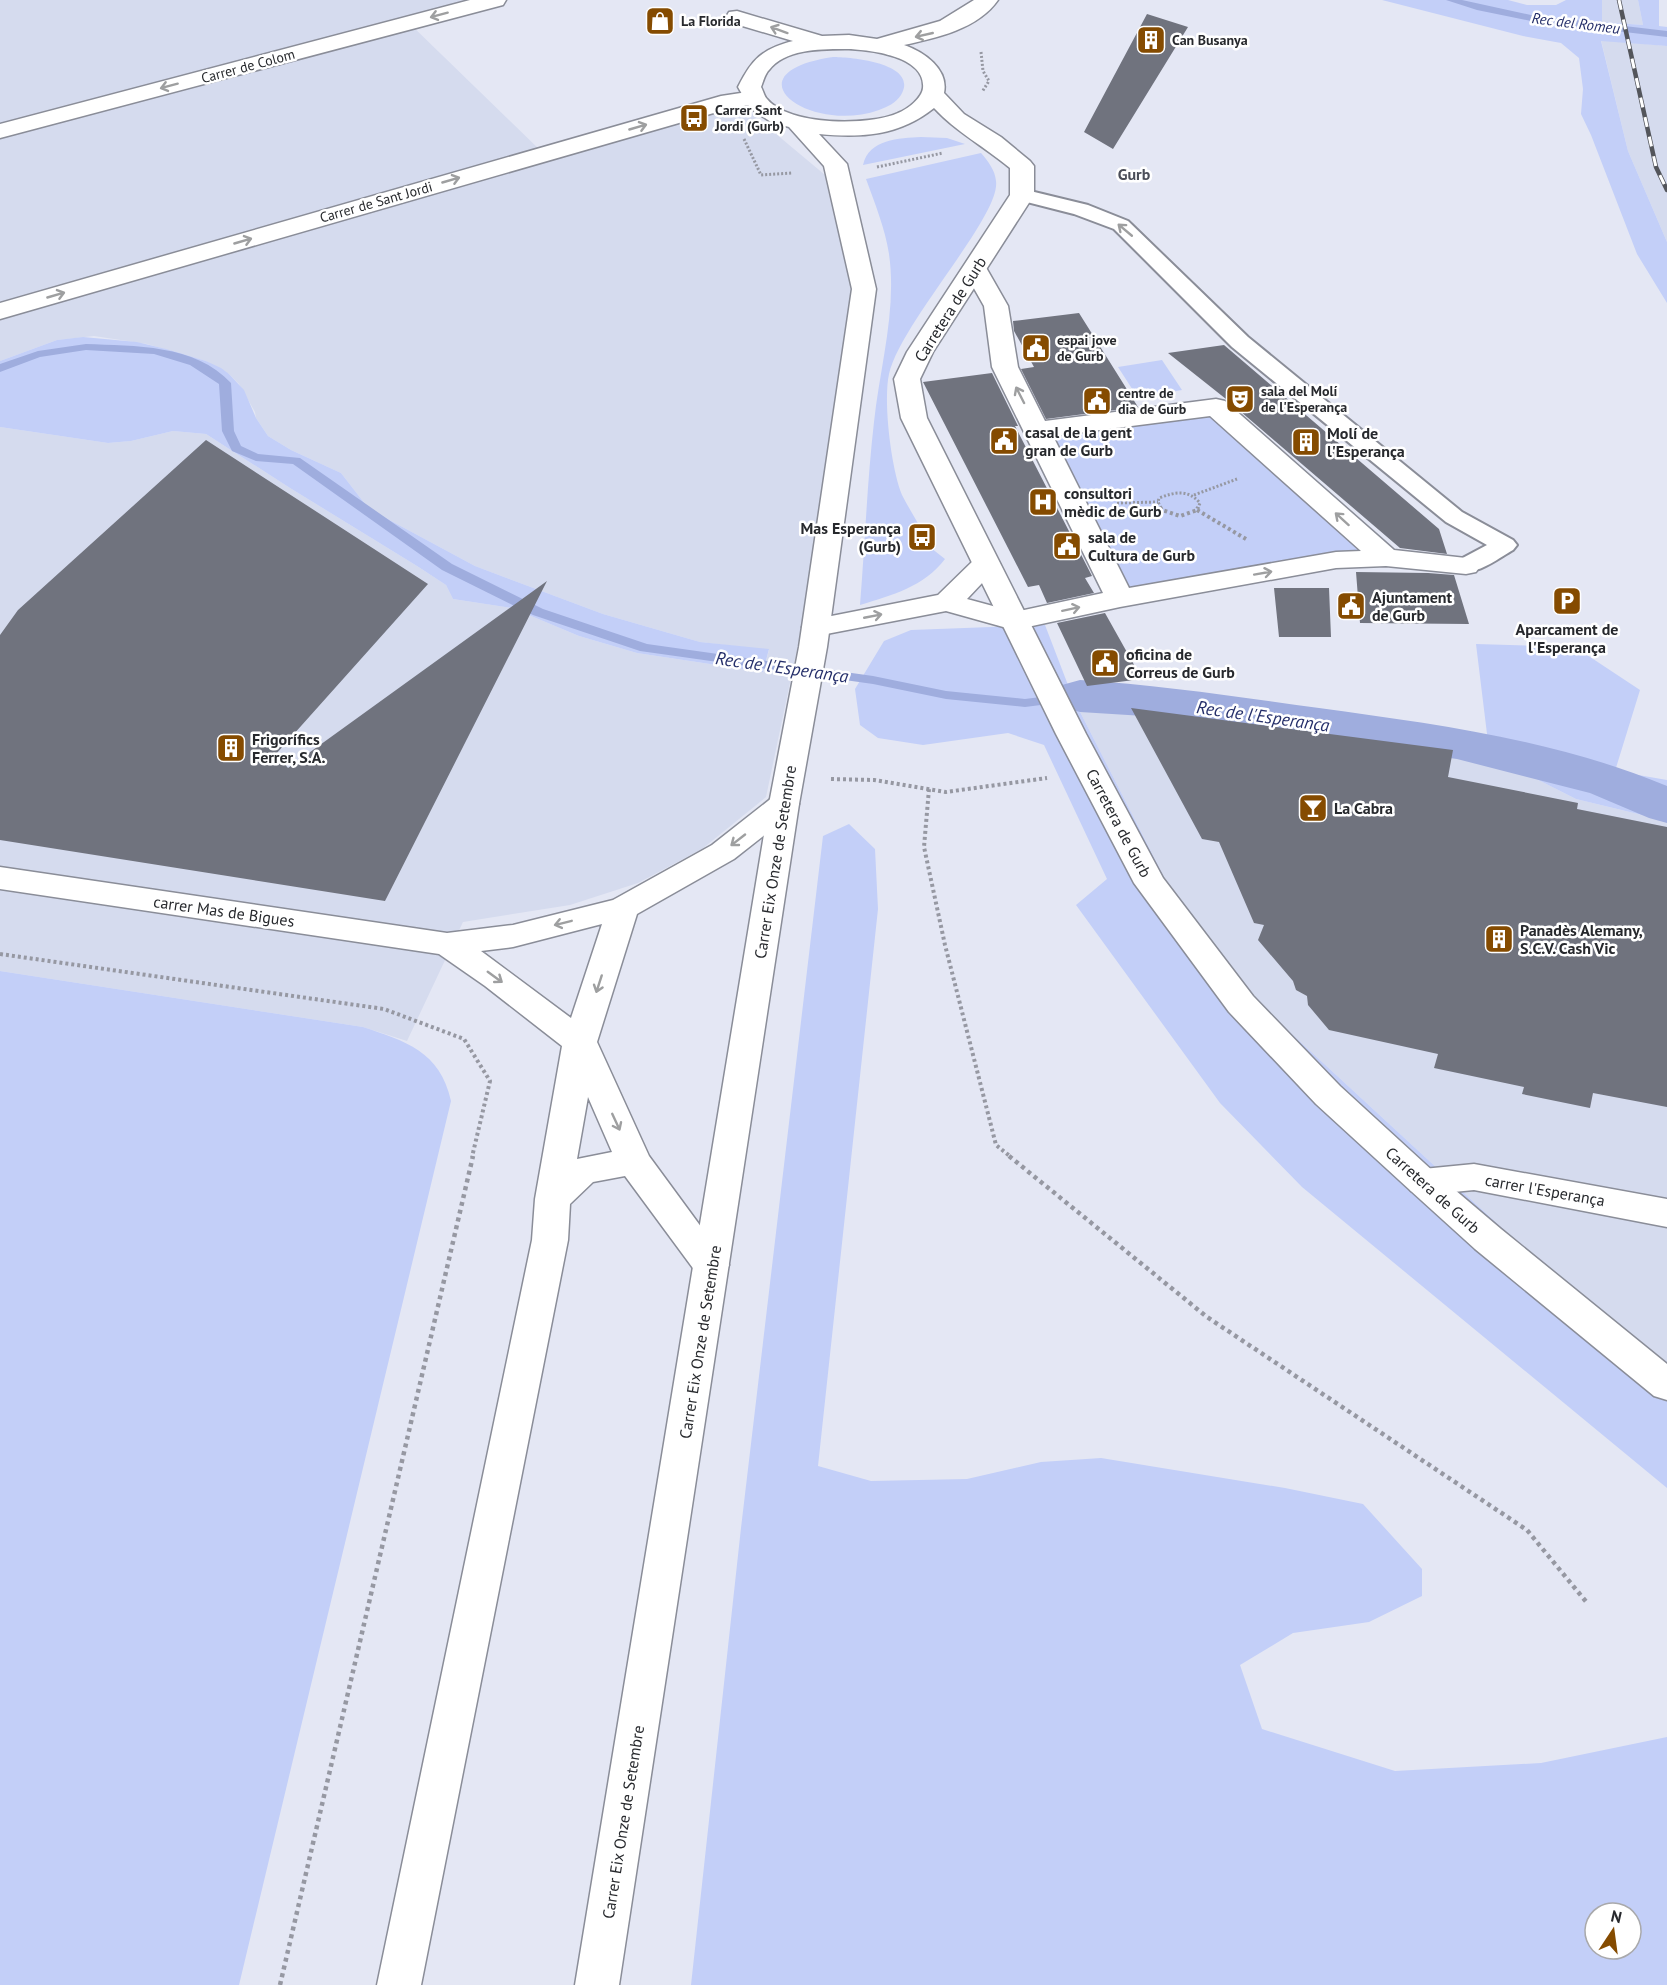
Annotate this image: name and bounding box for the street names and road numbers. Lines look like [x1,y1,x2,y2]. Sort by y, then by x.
street label: Carrer de Colom [199,45,297,87]
street label: Carrer de Sant Jordi [318,177,434,227]
street label: Carretera de Gurb [910,253,990,365]
street label: Carrer Eix Onze de Setembre [750,764,800,960]
street label: Carretera de Gurb [1082,765,1156,881]
street label: carrer Mas de Bigues [152,891,296,931]
street label: Carretera de Gurb [1382,1142,1484,1238]
street label: carrer l'Esperança [1483,1170,1607,1210]
street label: Carrer Eix Onze de Setembre [675,1244,725,1440]
street label: Carrer Eix Onze de Setembre [598,1724,648,1920]

